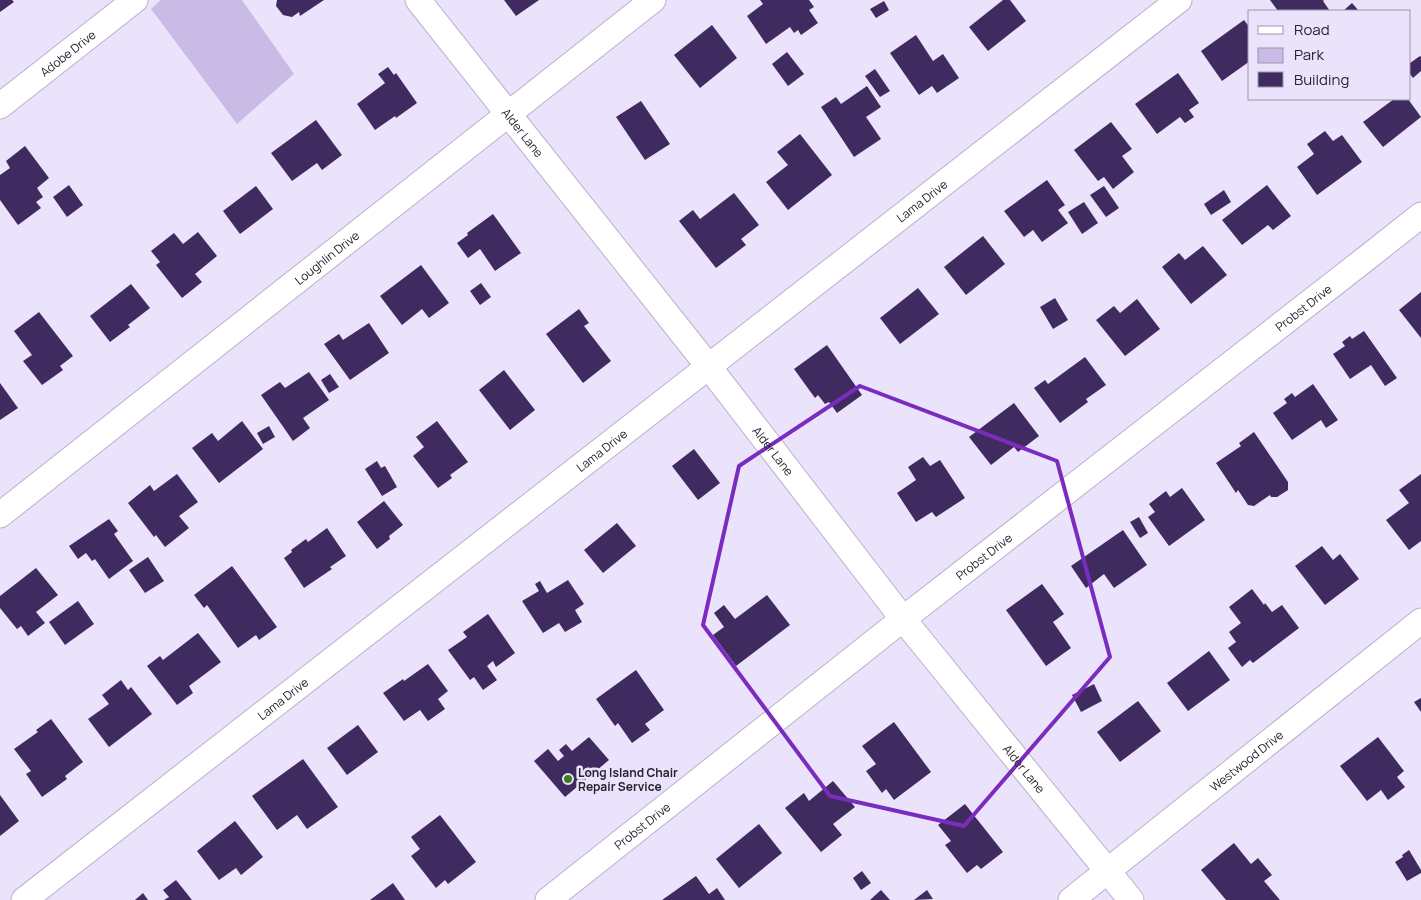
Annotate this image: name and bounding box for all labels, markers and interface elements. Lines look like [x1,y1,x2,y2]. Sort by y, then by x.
legend [1248,10,1411,100]
text: Road [1294,19,1330,40]
street label: Adobe Drive [36,26,99,80]
text: Park [1294,44,1324,65]
text: Building [1294,69,1349,90]
street label: Alder Lane [498,104,548,161]
street label: Lama Drive [893,175,951,226]
street label: Loughlin Drive [291,227,362,288]
street label: Probst Drive [1272,280,1335,335]
street label: Alder Lane [749,422,798,479]
street label: Lama Drive [572,425,630,475]
street label: Probst Drive [952,529,1015,584]
street label: Lama Drive [254,673,312,724]
street label: Westwood Drive [1206,726,1286,795]
street label: Alder Lane [999,741,1049,797]
place label: Long Island Chair Repair Service [578,764,678,795]
marker: Long Island Chair Repair Service [562,773,574,785]
street label: Probst Drive [610,798,674,853]

